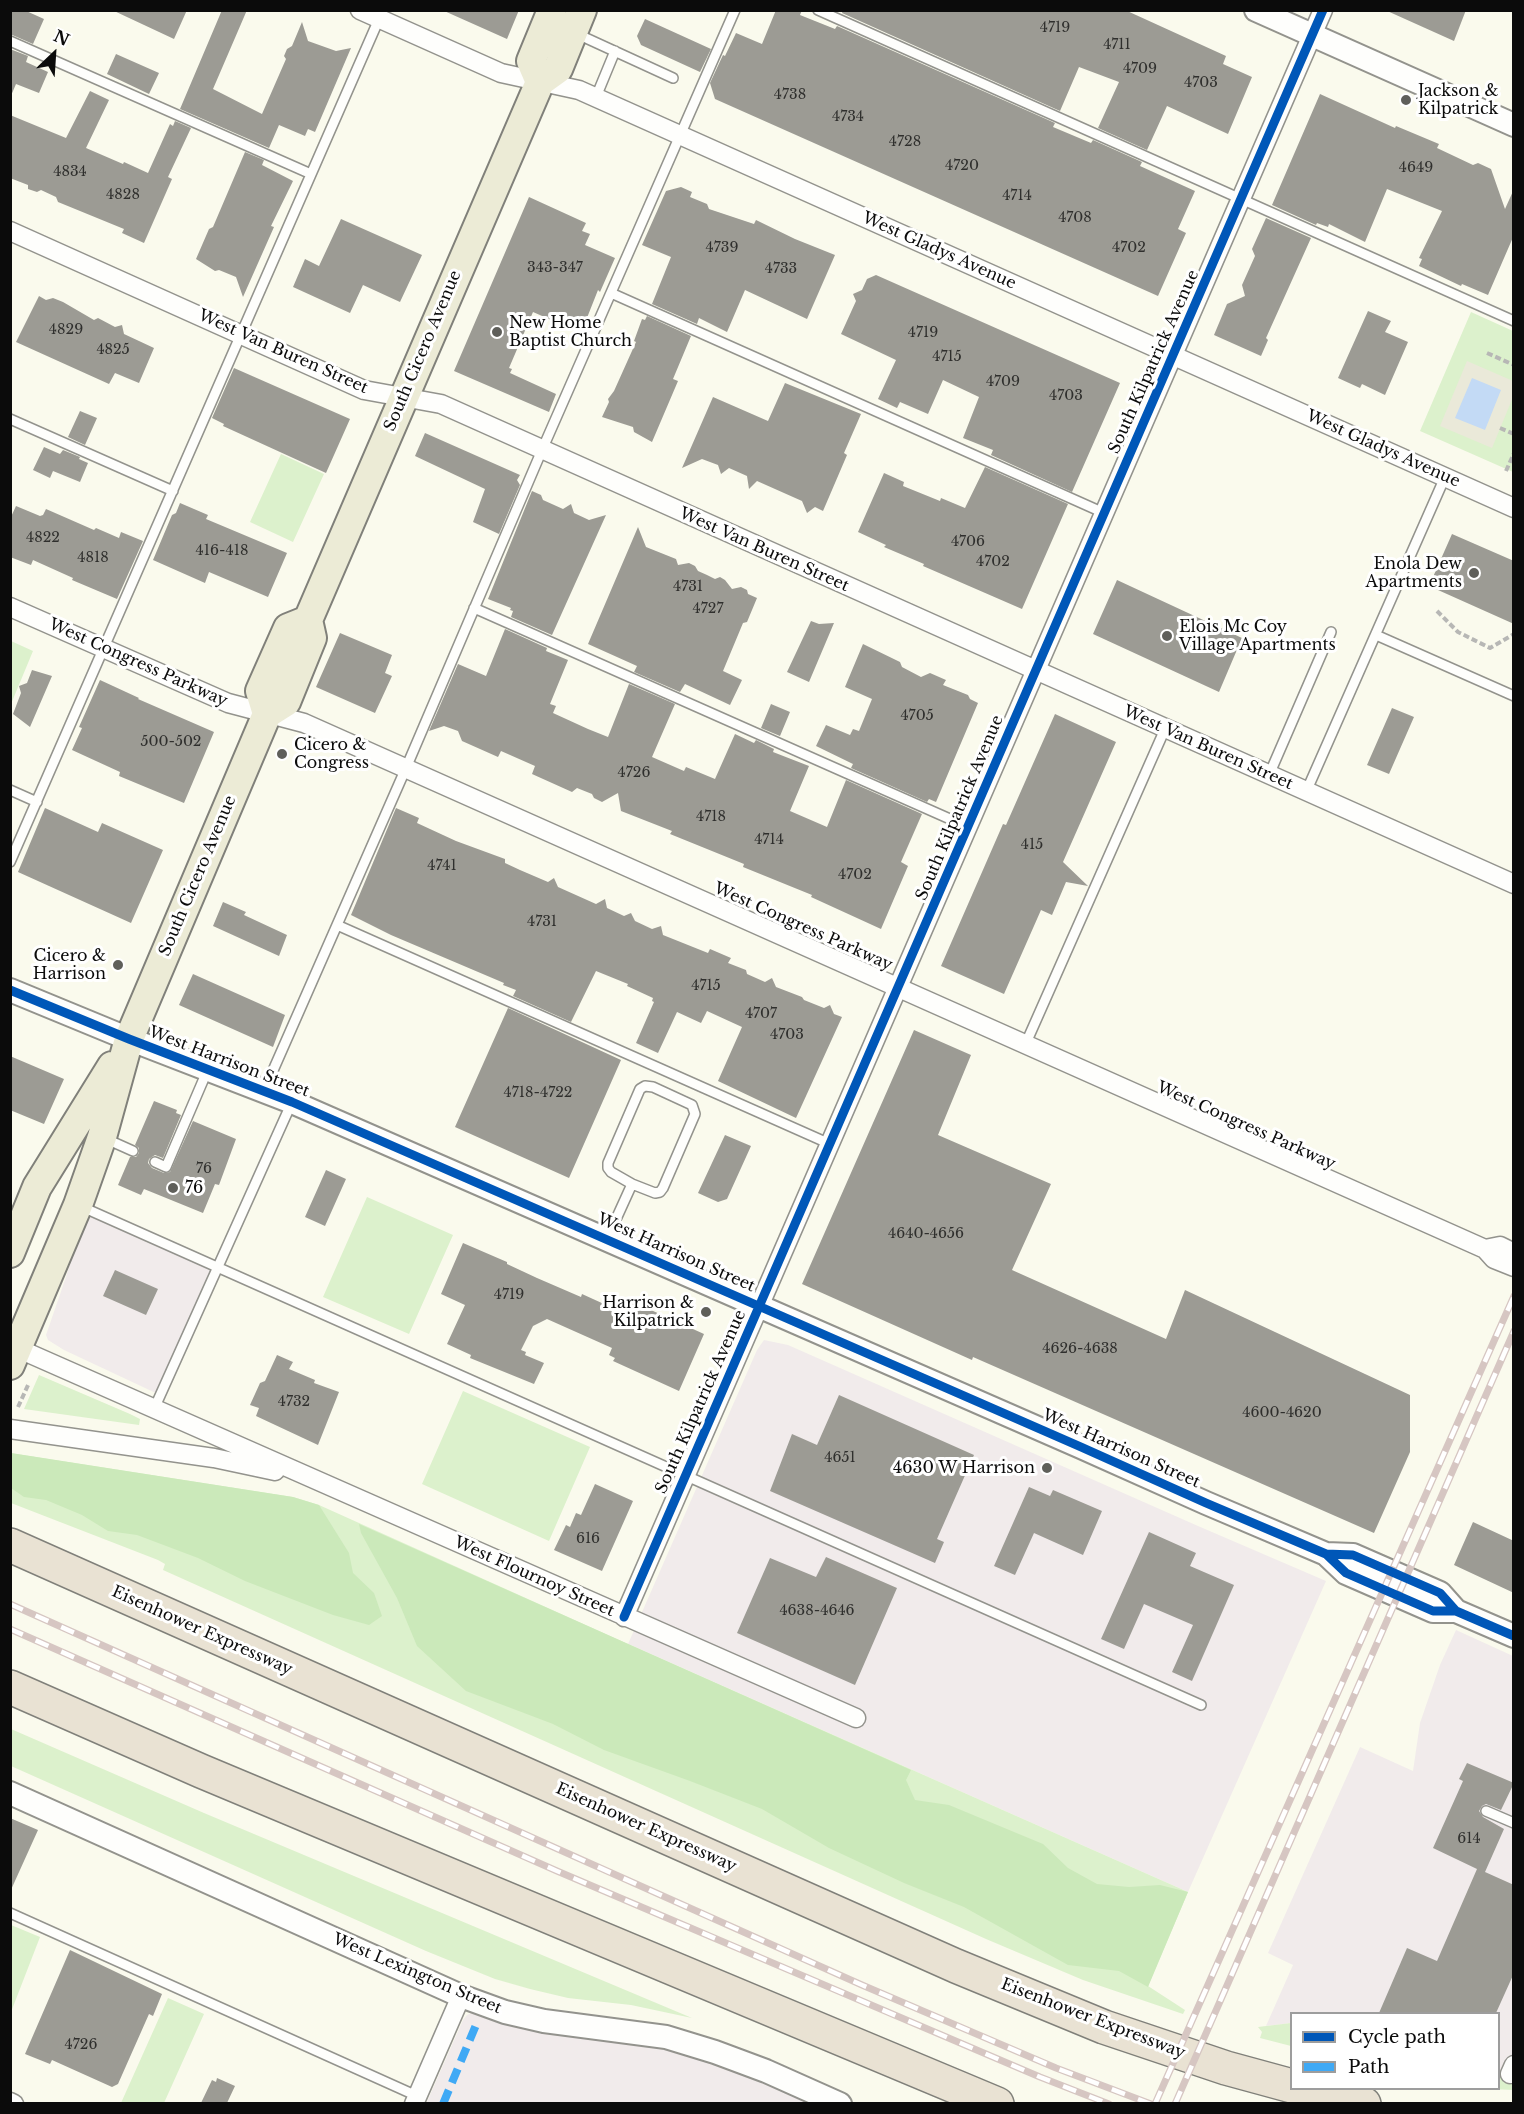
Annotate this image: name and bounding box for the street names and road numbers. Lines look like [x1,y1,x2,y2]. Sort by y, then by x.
street label: West Gladys Avenue [859,208,1019,294]
street label: South Kilpatrick Avenue [1105,267,1203,457]
street label: South Cicero Avenue [380,268,466,434]
street label: West Van Buren Street [195,306,371,398]
street label: West Gladys Avenue [1303,406,1463,492]
street label: West Van Buren Street [676,504,852,596]
street label: West Congress Parkway [46,615,230,711]
street label: West Van Buren Street [1120,702,1296,794]
street label: South Kilpatrick Avenue [912,713,1008,903]
street label: South Cicero Avenue [155,793,241,959]
street label: West Congress Parkway [711,879,895,975]
street label: West Harrison Street [146,1022,312,1102]
street label: West Congress Parkway [1154,1078,1338,1174]
street label: West Harrison Street [594,1210,758,1296]
street label: South Kilpatrick Avenue [652,1307,750,1497]
street label: West Harrison Street [1039,1406,1203,1492]
street label: West Flournoy Street [451,1533,617,1621]
street label: Eisenhower Expressway [109,1582,295,1680]
street label: Eisenhower Expressway [553,1779,739,1877]
street label: West Lexington Street [330,1930,504,2018]
street label: Eisenhower Expressway [998,1975,1188,2063]

